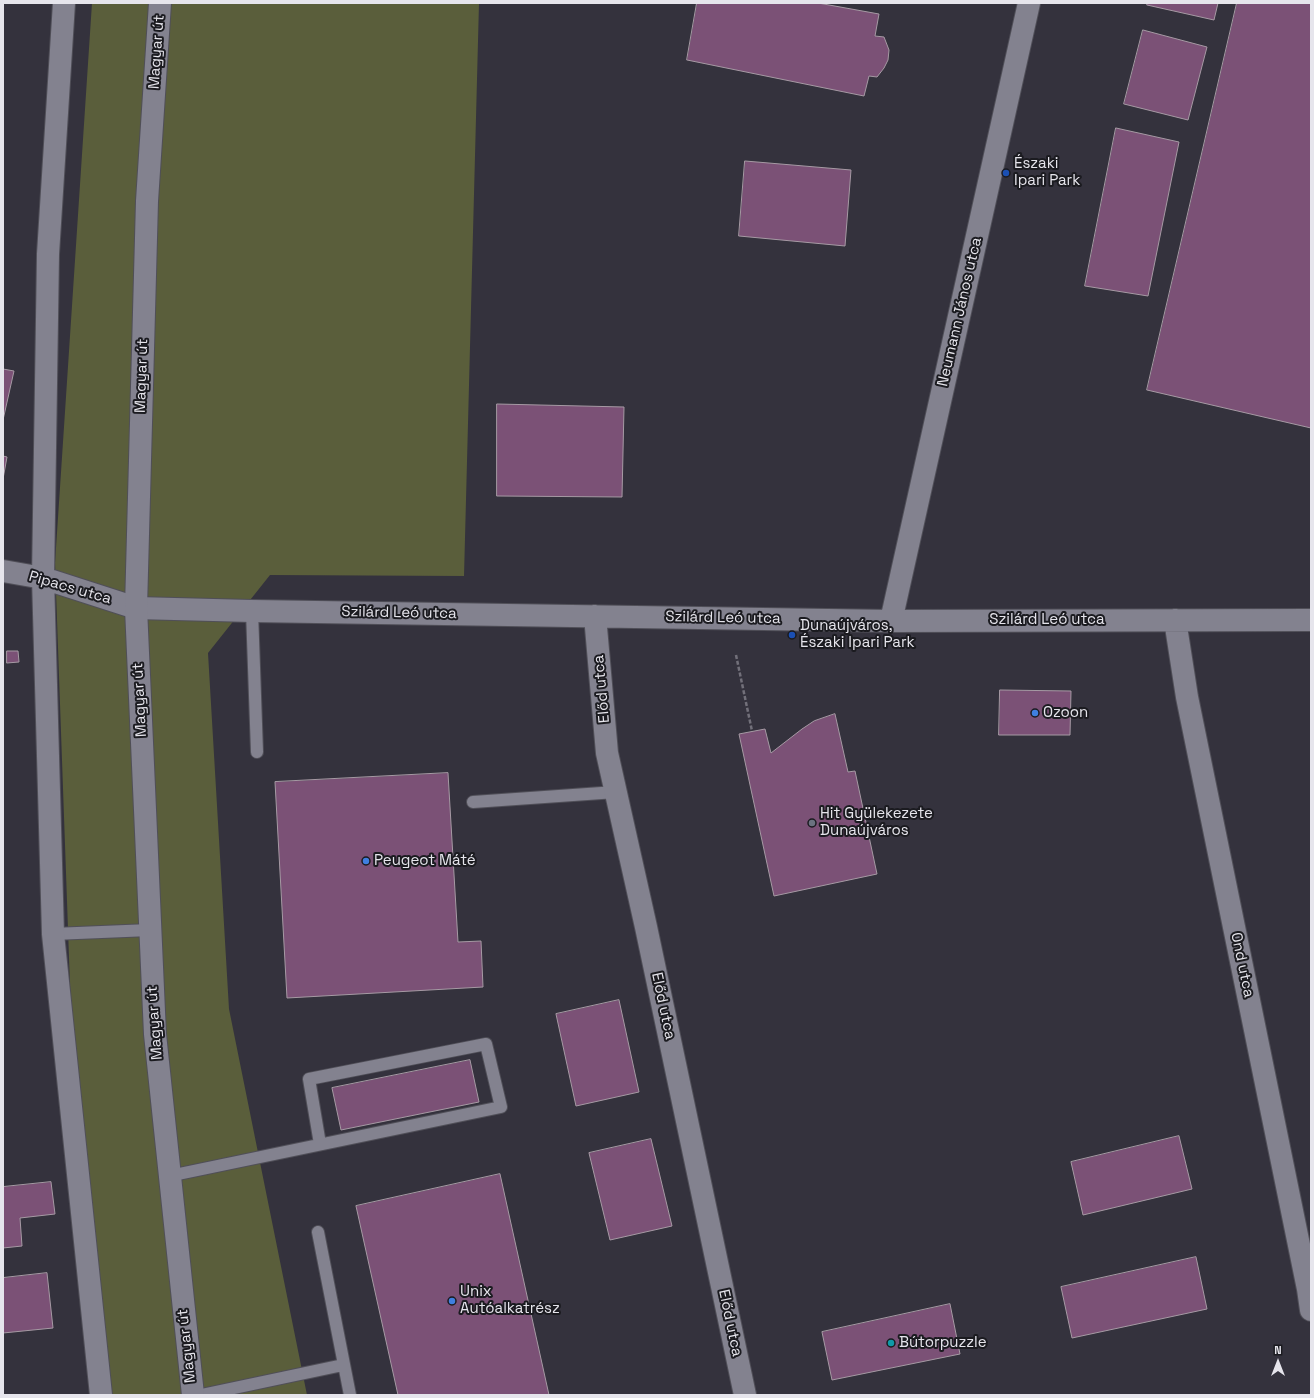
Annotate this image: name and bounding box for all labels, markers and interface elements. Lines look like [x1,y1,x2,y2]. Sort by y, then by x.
street label: Magyar út [145,14,169,90]
place label: Északi Ipari Park [1014,155,1080,190]
marker: Északi Ipari Park [1001,168,1011,178]
street label: Neumann János utca [934,236,986,388]
street label: Magyar út [132,338,152,414]
street label: Pipacs utca [27,568,113,608]
street label: Szilárd Leó utca [341,603,457,623]
street label: Szilárd Leó utca [665,608,781,628]
street label: Szilárd Leó utca [989,611,1105,629]
place label: Dunaújváros, Északi Ipari Park [800,617,915,652]
marker: Dunaújváros, Északi Ipari Park [787,630,797,640]
street label: Előd utca [590,654,614,724]
street label: Magyar út [129,662,151,738]
place label: Ozoon [1043,704,1088,722]
marker: Ozoon [1030,708,1040,718]
place label: Hit Gyülekezete Dunaújváros [820,805,933,840]
marker: Hit Gyülekezete Dunaújváros [807,818,817,828]
place label: Peugeot Máté [374,852,476,870]
marker: Peugeot Máté [361,856,371,866]
street label: Ond utca [1226,931,1258,999]
street label: Előd utca [647,971,679,1041]
street label: Magyar út [143,985,167,1061]
place label: Unix Autóalkatrész [460,1283,560,1318]
street label: Előd utca [714,1288,746,1358]
marker: Unix Autóalkatrész [447,1296,457,1306]
street label: Magyar út [174,1308,200,1384]
place label: Bútorpuzzle [899,1334,987,1352]
marker: Bútorpuzzle [886,1338,896,1348]
north arrow [1258,1342,1298,1382]
text: N [1274,1343,1282,1357]

